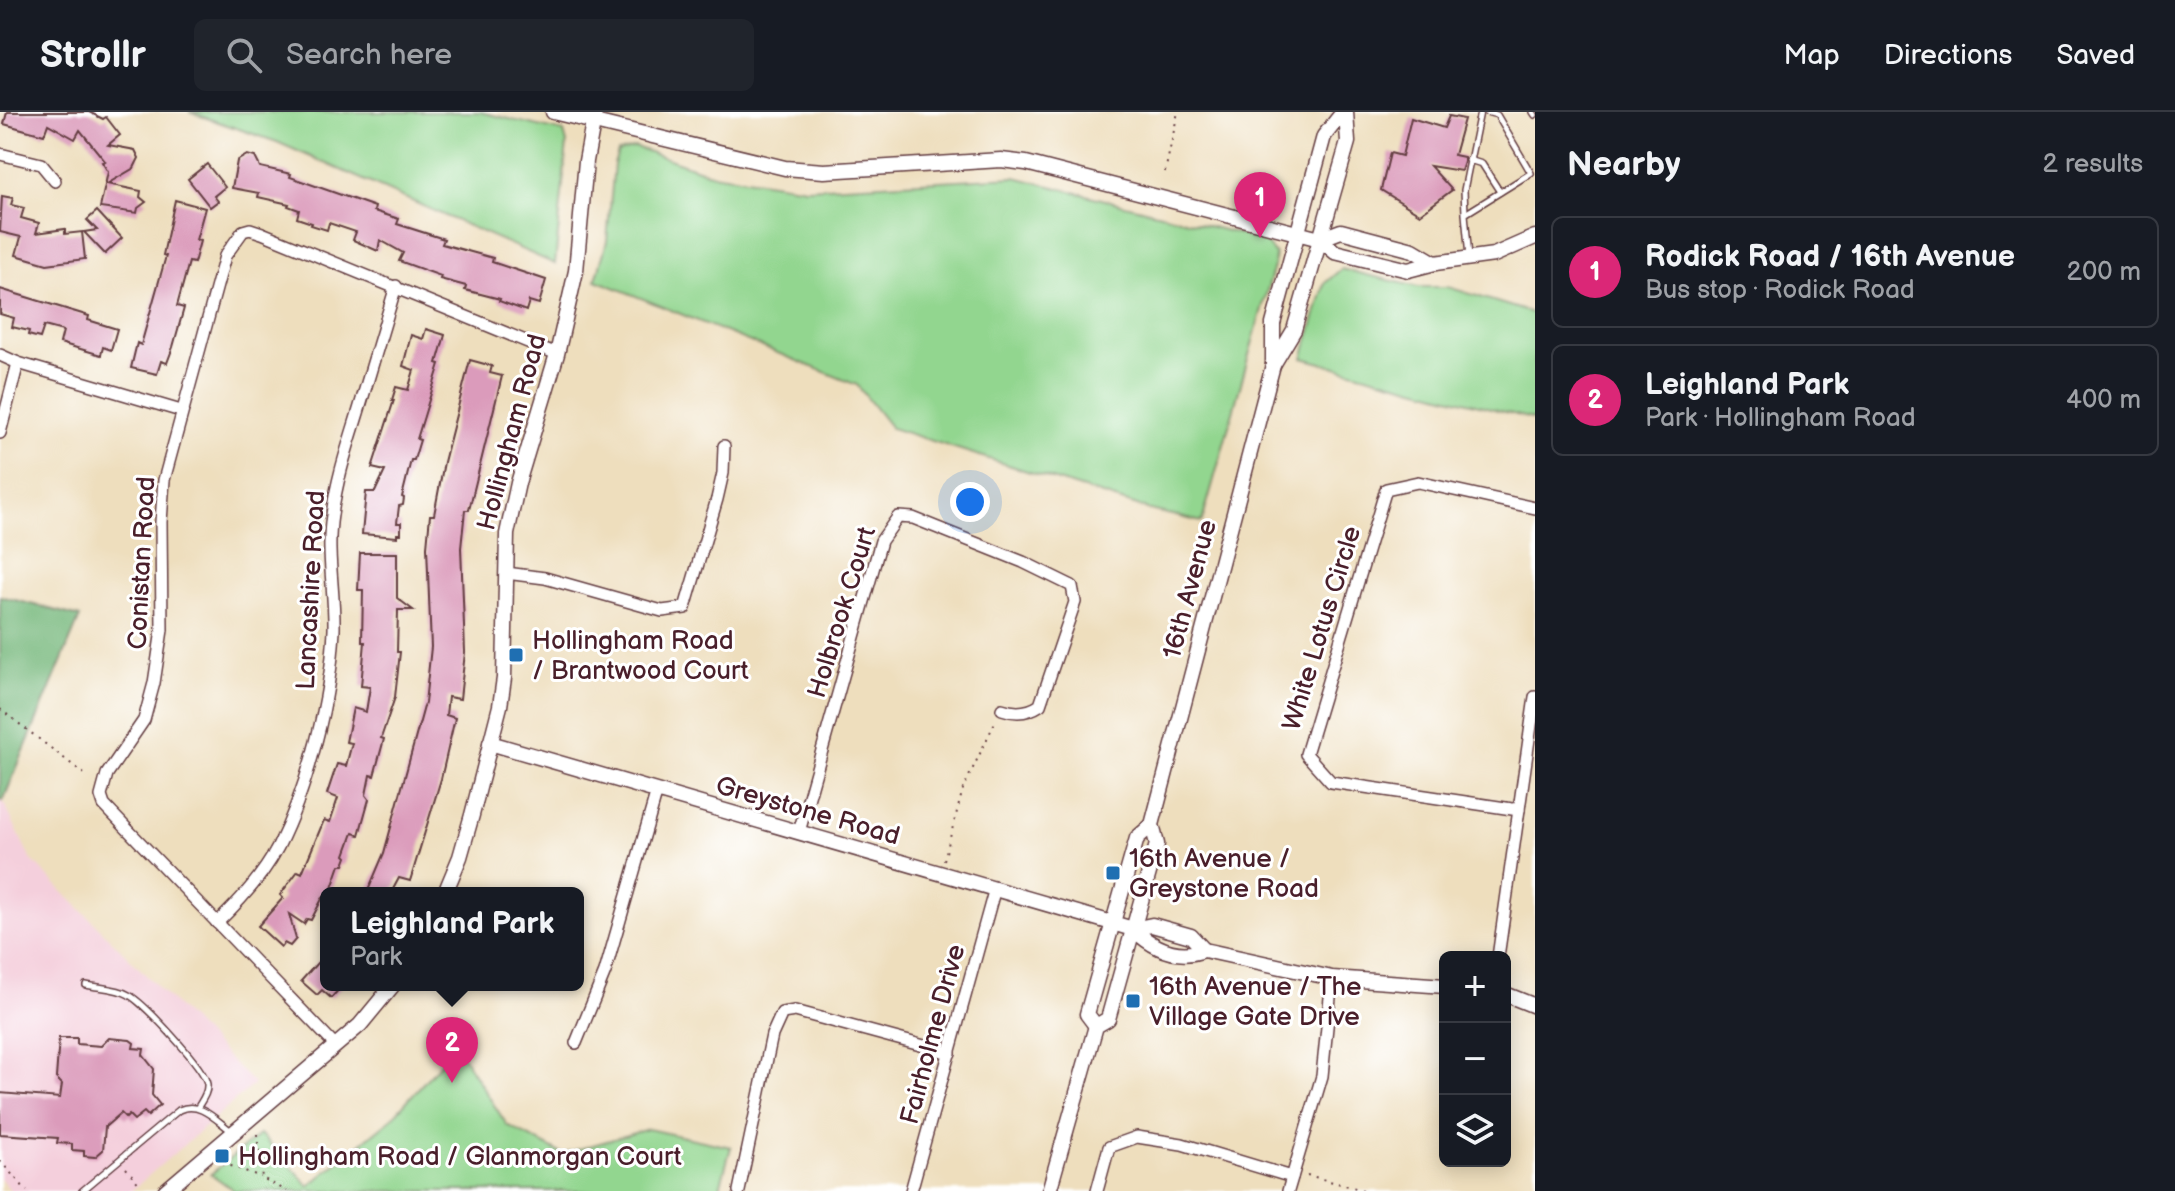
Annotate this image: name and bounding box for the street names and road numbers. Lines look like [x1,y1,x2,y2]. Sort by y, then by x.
street label: Hollingham Road [471,331,554,534]
street label: Conistan Road [122,476,163,650]
street label: Lancashire Road [291,490,332,691]
street label: 16th Avenue [1157,517,1224,662]
street label: Holbrook Court [802,523,883,702]
street label: White Lotus Circle [1277,523,1368,734]
street label: Greystone Road [712,770,903,853]
street label: Fairholme Drive [895,941,972,1128]

